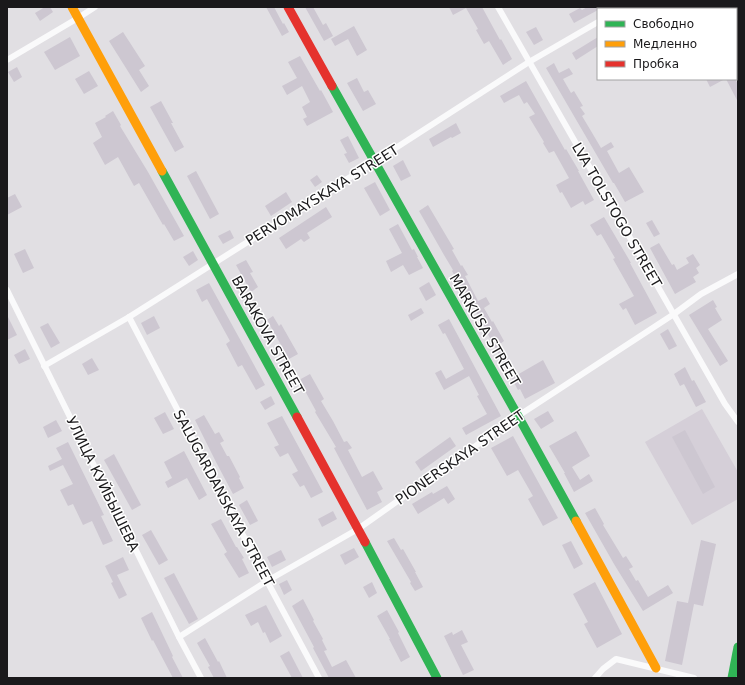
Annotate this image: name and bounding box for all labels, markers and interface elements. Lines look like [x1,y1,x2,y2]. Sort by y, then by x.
legend [597,8,737,80]
text: Свободно [633,17,694,31]
text: Медленно [633,37,697,51]
text: Пробка [633,57,679,71]
street label: LVA TOLSTOGO STREET [569,140,665,291]
street label: PERVOMAYSKAYA STREET [243,141,402,249]
street label: MARKUSA STREET [446,271,524,389]
street label: BARAKOVA STREET [229,273,308,398]
street label: PIONERSKAYA STREET [392,406,528,508]
street label: SALUGARDANSKAYA STREET [170,407,278,590]
street label: УЛИЦА КУЙБЫШЕВА [63,413,144,555]

